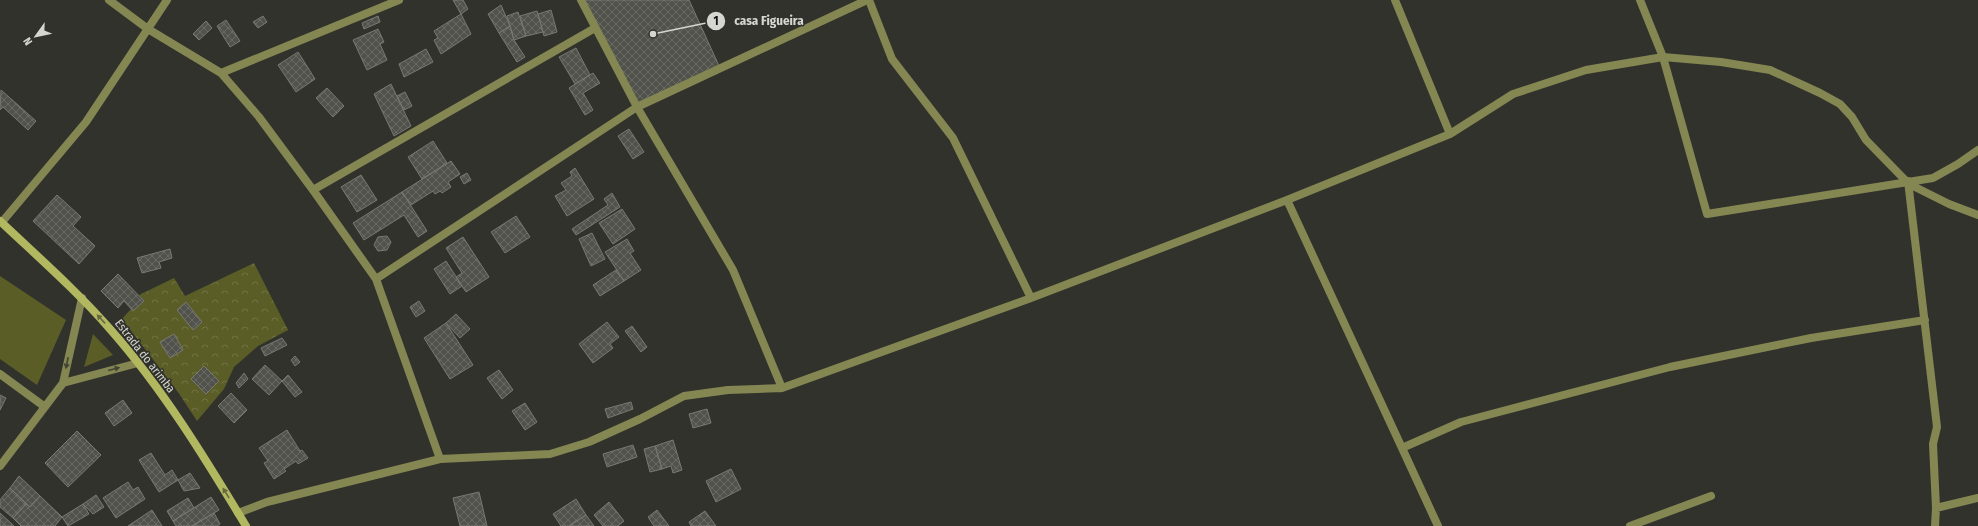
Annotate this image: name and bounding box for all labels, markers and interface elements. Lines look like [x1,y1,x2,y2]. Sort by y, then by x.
callout: casa Figueira [706,8,812,33]
text: casa Figueira [734,13,804,28]
text: 1 [713,14,719,28]
north arrow [16,16,56,56]
text: N [21,35,35,47]
one-way arrow [96,314,106,324]
street label: Estrada do arimba [112,316,178,396]
one-way arrow [64,357,70,370]
one-way arrow [108,366,120,372]
one-way arrow [222,487,229,499]

